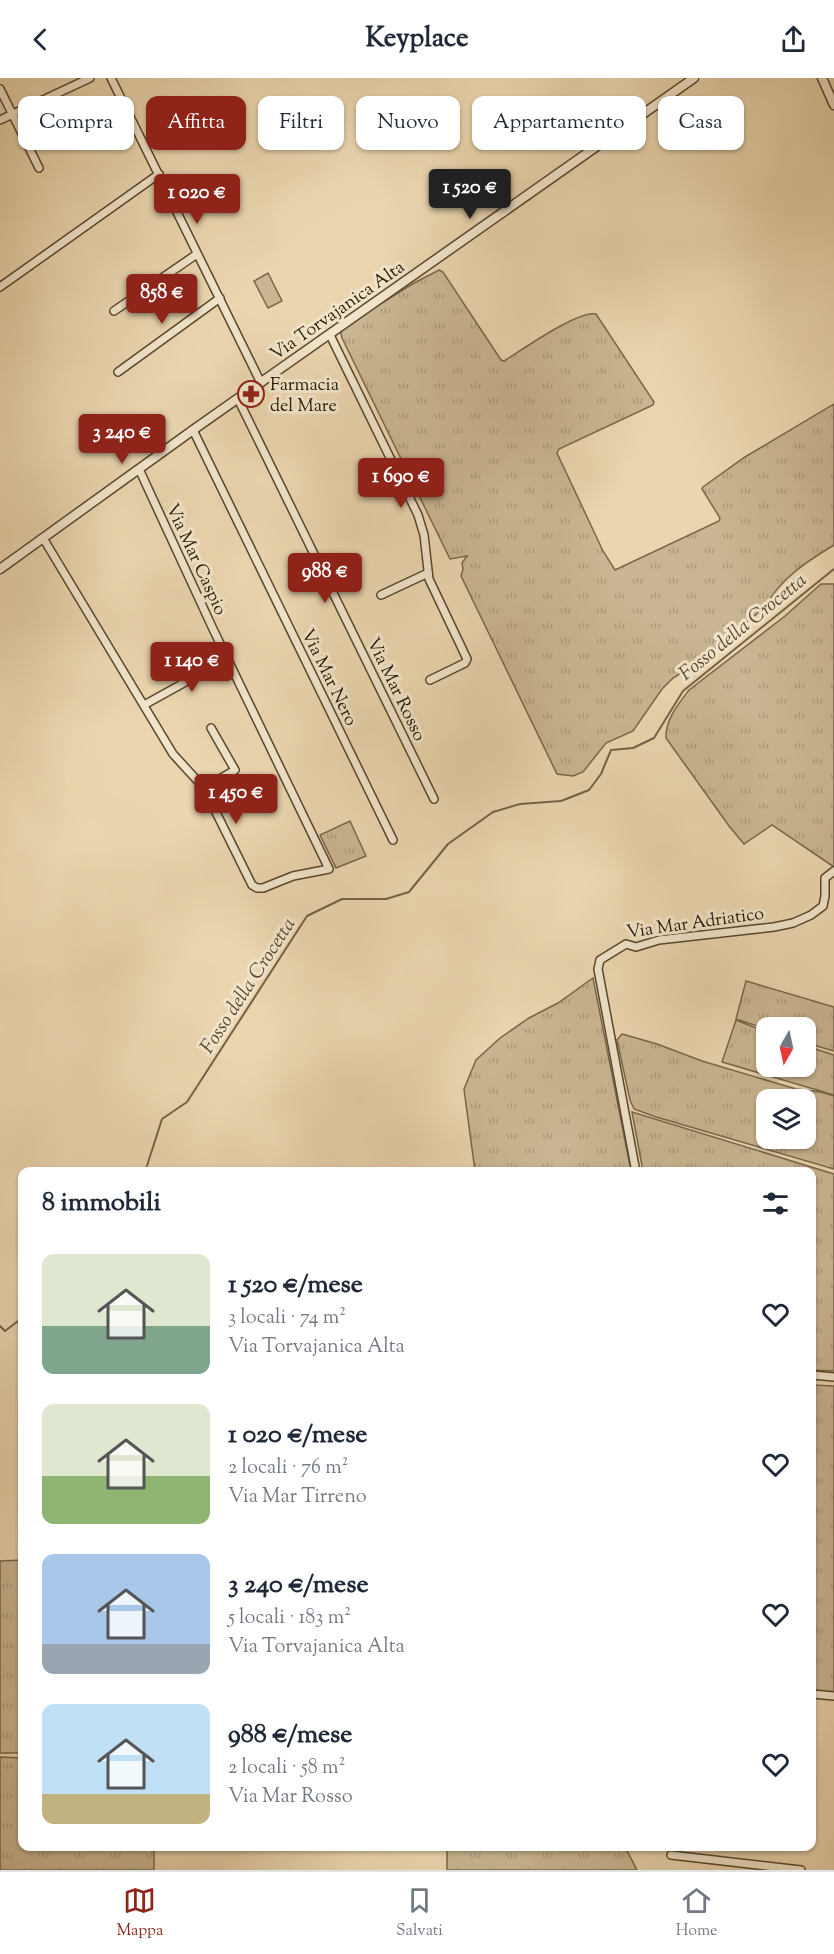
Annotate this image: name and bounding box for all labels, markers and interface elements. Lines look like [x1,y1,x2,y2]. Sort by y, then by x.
text: Keyplace [365,20,469,59]
icon: back [24,23,57,56]
icon: share [777,23,810,56]
chip: Compra [18,96,134,150]
chip: Affitta [146,96,246,150]
chip: Filtri [258,96,344,150]
chip: Nuovo [356,96,460,150]
chip: Appartamento [472,96,646,150]
chip: Casa [658,96,744,150]
pin: 1 520 € [415,169,525,220]
pin: 1 020 € [142,174,252,225]
text: 1 520 € [443,174,497,203]
text: 1 020 € [168,179,226,208]
street label: Via Torvajanica Alta [266,255,411,368]
pin: 858 € [120,274,204,325]
text: 858 € [140,279,184,308]
place label: Farmacia del Mare [270,373,339,420]
pharmacy icon: Farmacia del Mare [236,379,266,409]
pin: 3 240 € [67,414,177,465]
text: 3 240 € [93,419,151,448]
pin: 1 690 € [346,458,456,509]
text: 1 690 € [372,463,430,492]
street label: Via Mar Caspio [158,500,232,620]
pin: 988 € [283,553,367,604]
text: 988 € [302,558,348,587]
water label: Fosso della Crocetta [673,567,814,689]
street label: Via Mar Nero [294,625,363,731]
street label: Via Mar Rosso [359,634,432,746]
pin: 1 140 € [137,642,247,693]
text: 1 140 € [165,647,219,676]
pin: 1 450 € [181,774,291,825]
text: 1 450 € [208,779,264,808]
street label: Via Mar Adriatico [625,901,766,947]
water label: Fosso della Crocetta [194,913,304,1060]
north arrow [756,1017,816,1077]
map controls [756,1017,816,1149]
button: layers [756,1089,816,1149]
text: 8 immobili [42,1185,161,1222]
icon: filters [759,1187,792,1220]
text: 1 520 €/mese [228,1267,363,1304]
icon: home [90,1278,162,1350]
icon: heart [759,1298,792,1331]
text: 3 locali · 74 m² [228,1304,346,1333]
text: Via Torvajanica Alta [228,1333,405,1362]
text: 1 020 €/mese [228,1417,368,1454]
icon: home [90,1428,162,1500]
icon: heart [759,1448,792,1481]
text: 2 locali · 76 m² [228,1454,349,1483]
text: Via Mar Tirreno [228,1483,367,1512]
text: 3 240 €/mese [228,1567,369,1604]
icon: home [90,1578,162,1650]
icon: heart [759,1598,792,1631]
text: 5 locali · 183 m² [228,1604,351,1633]
text: Via Torvajanica Alta [228,1633,405,1662]
text: 988 €/mese [228,1717,352,1754]
icon: home [90,1728,162,1800]
icon: heart [759,1748,792,1781]
text: 2 locali · 58 m² [228,1754,345,1783]
text: Via Mar Rosso [228,1783,353,1812]
tab: Mappa [116,1884,163,1943]
tab: Salvati [396,1884,443,1943]
tab: Home [676,1884,718,1943]

